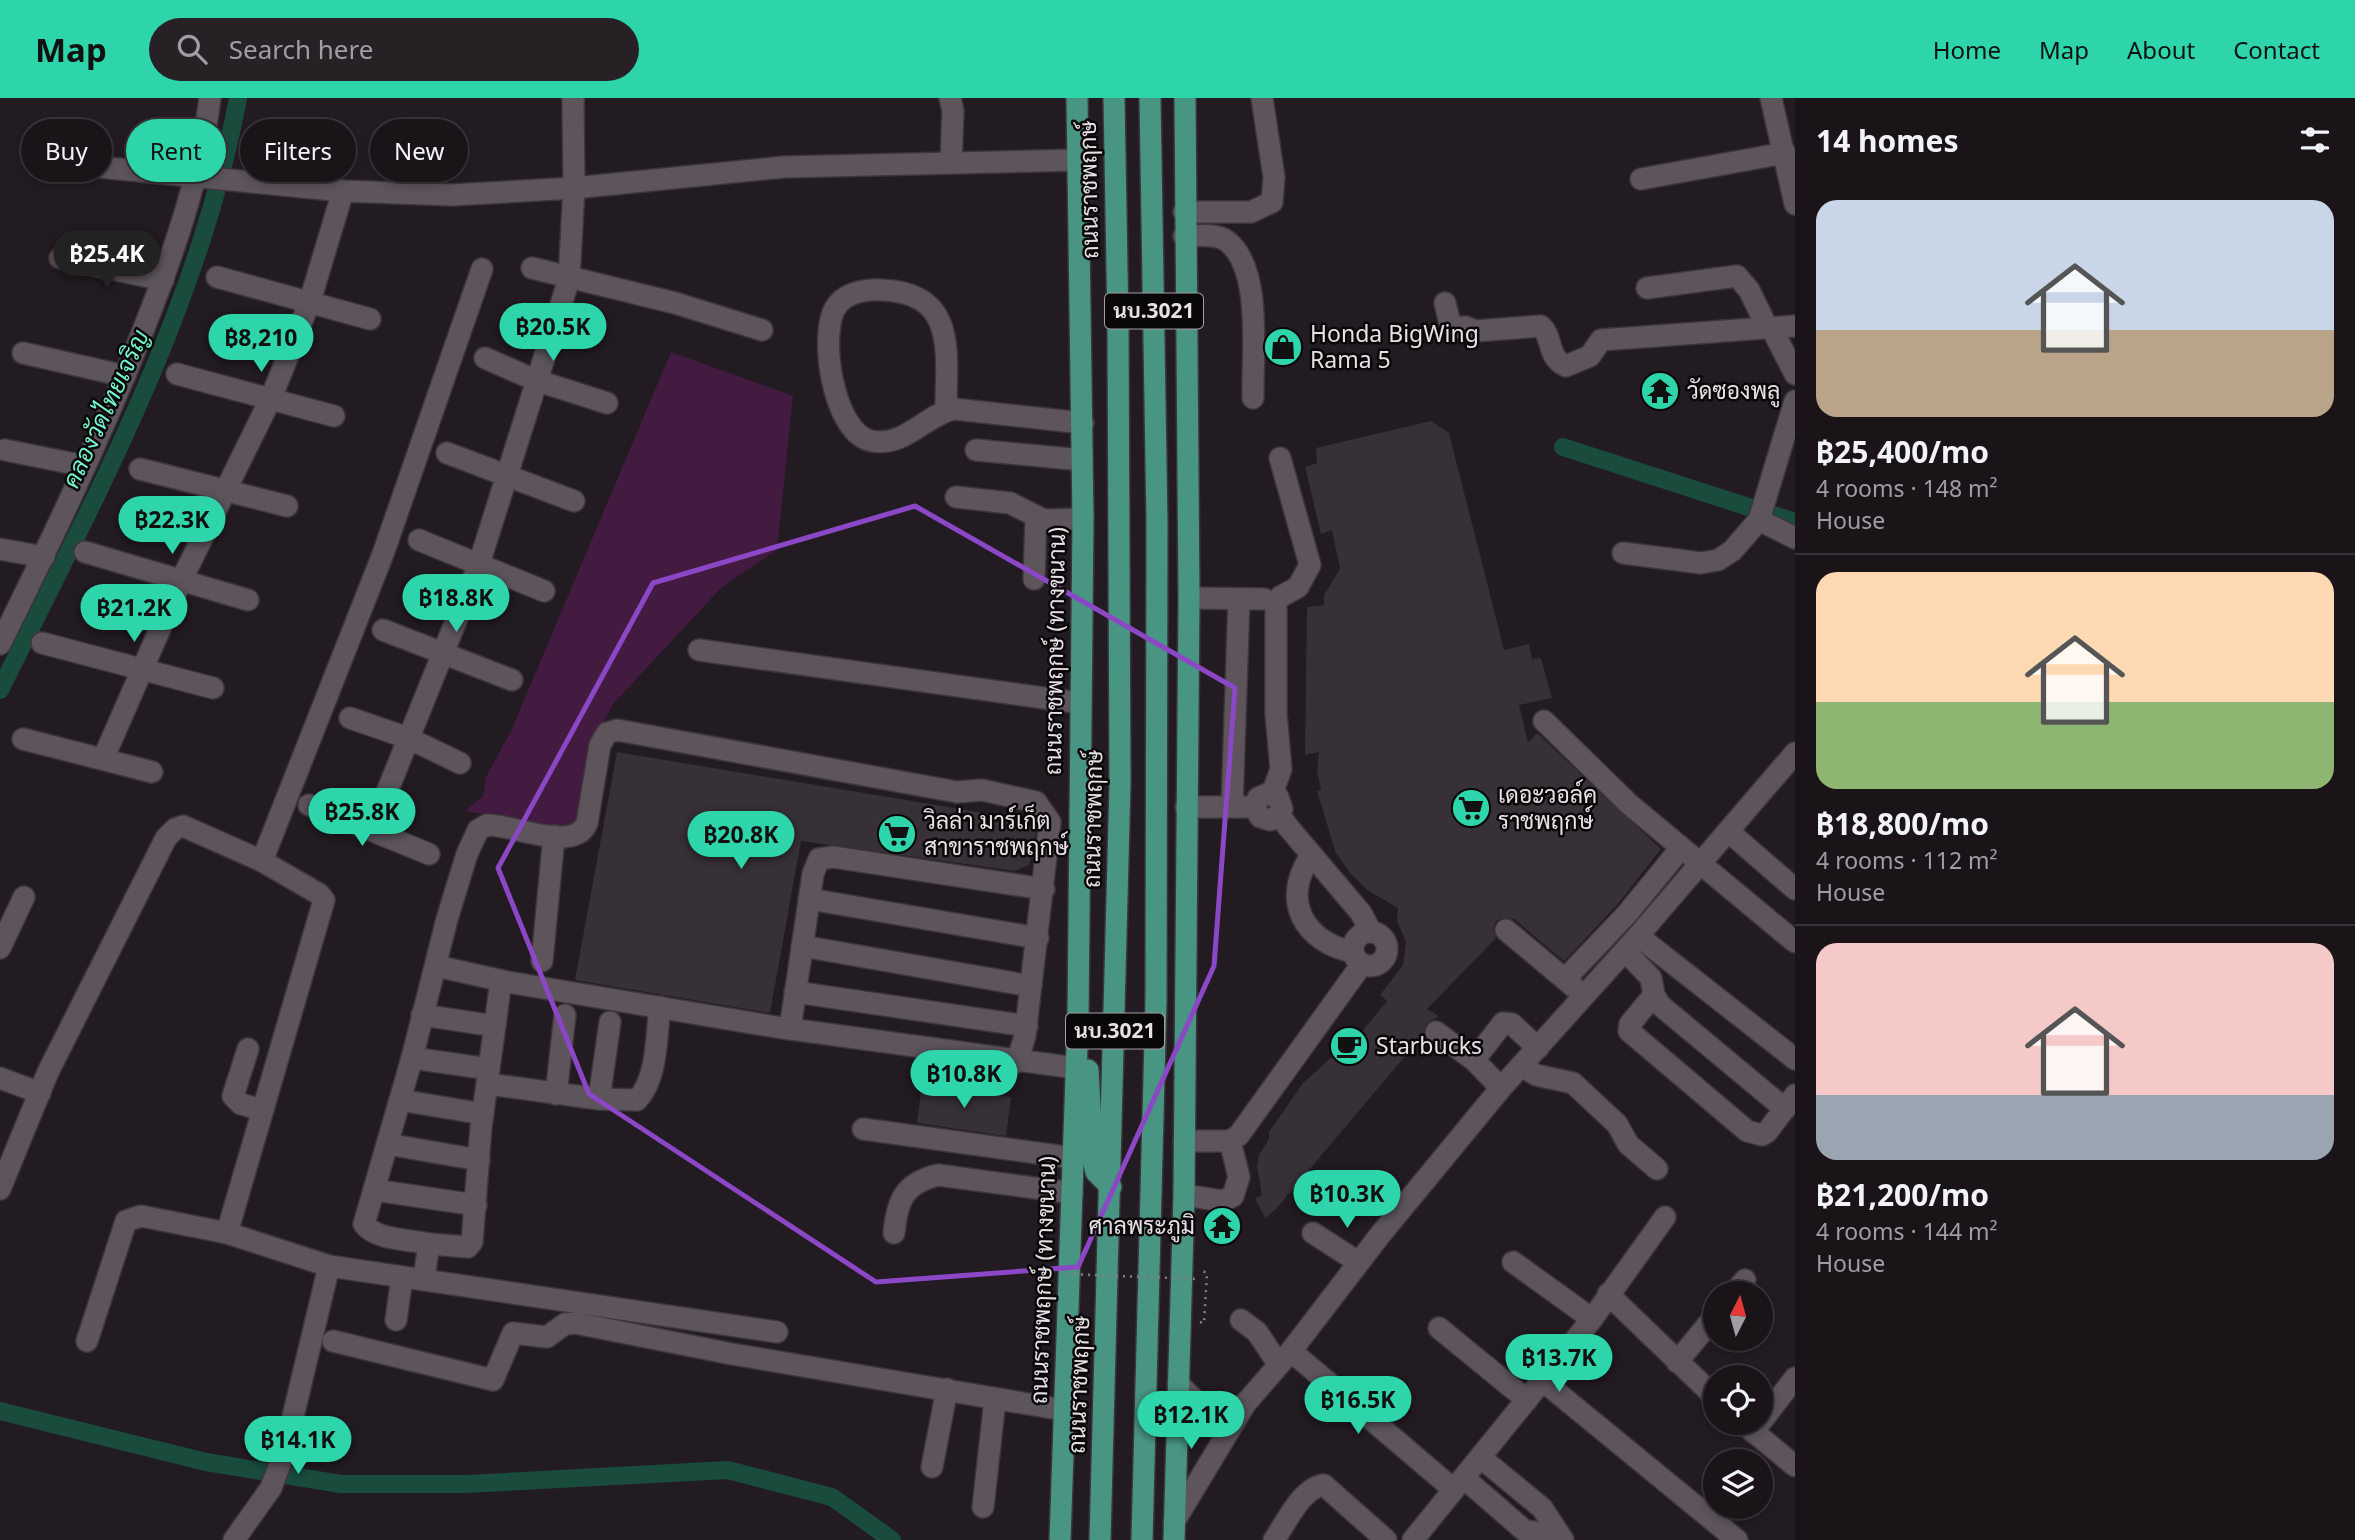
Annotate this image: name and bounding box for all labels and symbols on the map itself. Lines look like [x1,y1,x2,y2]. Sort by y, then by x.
street label: ถนนราชพฤกษ์ [1071,121,1105,259]
pin: ฿25.4K [50,230,164,290]
road number: นบ.3021 [1105,294,1203,328]
pin: ฿20.5K [496,303,610,363]
pin: ฿8,210 [204,314,318,374]
place label: Honda BigWing Rama 5 [1310,317,1479,375]
water label: คลองวัดไทยเจริญ [54,324,156,493]
shop icon: Honda BigWing Rama 5 [1262,326,1304,368]
temple icon: วัดซองพลู [1639,370,1681,412]
place label: วัดซองพลู [1687,374,1780,408]
pin: ฿22.3K [115,496,229,556]
street label: ถนนราชพฤกษ์ (ทางขนาน) [1036,527,1072,775]
pin: ฿18.8K [399,574,513,634]
pin: ฿21.2K [77,584,191,644]
street label: ถนนราชพฤกษ์ [1075,749,1109,888]
place label: เดอะวอล์ค ราชพฤกษ์ [1498,778,1597,836]
supermarket icon: เดอะวอล์ค ราชพฤกษ์ [1450,787,1492,829]
pin: ฿25.8K [305,788,419,848]
place label: วิลล่า มาร์เก็ต สาขาราชพฤกษ์ [923,804,1069,862]
pin: ฿20.8K [684,812,798,871]
supermarket icon: วิลล่า มาร์เก็ต สาขาราชพฤกษ์ [876,813,918,855]
road number: นบ.3021 [1066,1014,1164,1048]
cafe icon: Starbucks [1328,1025,1370,1067]
place label: Starbucks [1376,1029,1482,1061]
pin: ฿10.8K [907,1051,1021,1110]
street label: ถนนราชพฤกษ์ (ทางขนาน) [1022,1155,1062,1405]
pin: ฿10.3K [1290,1170,1404,1230]
temple icon: ศาลพระภูมิ [1201,1205,1243,1247]
place label: ศาลพระภูมิ [1088,1209,1195,1243]
north arrow [1703,1281,1773,1351]
street label: ถนนราชพฤกษ์ [1060,1315,1096,1454]
pin: ฿13.7K [1502,1334,1616,1394]
pin: ฿16.5K [1301,1376,1415,1436]
pin: ฿12.1K [1134,1392,1248,1451]
pin: ฿14.1K [241,1416,355,1476]

